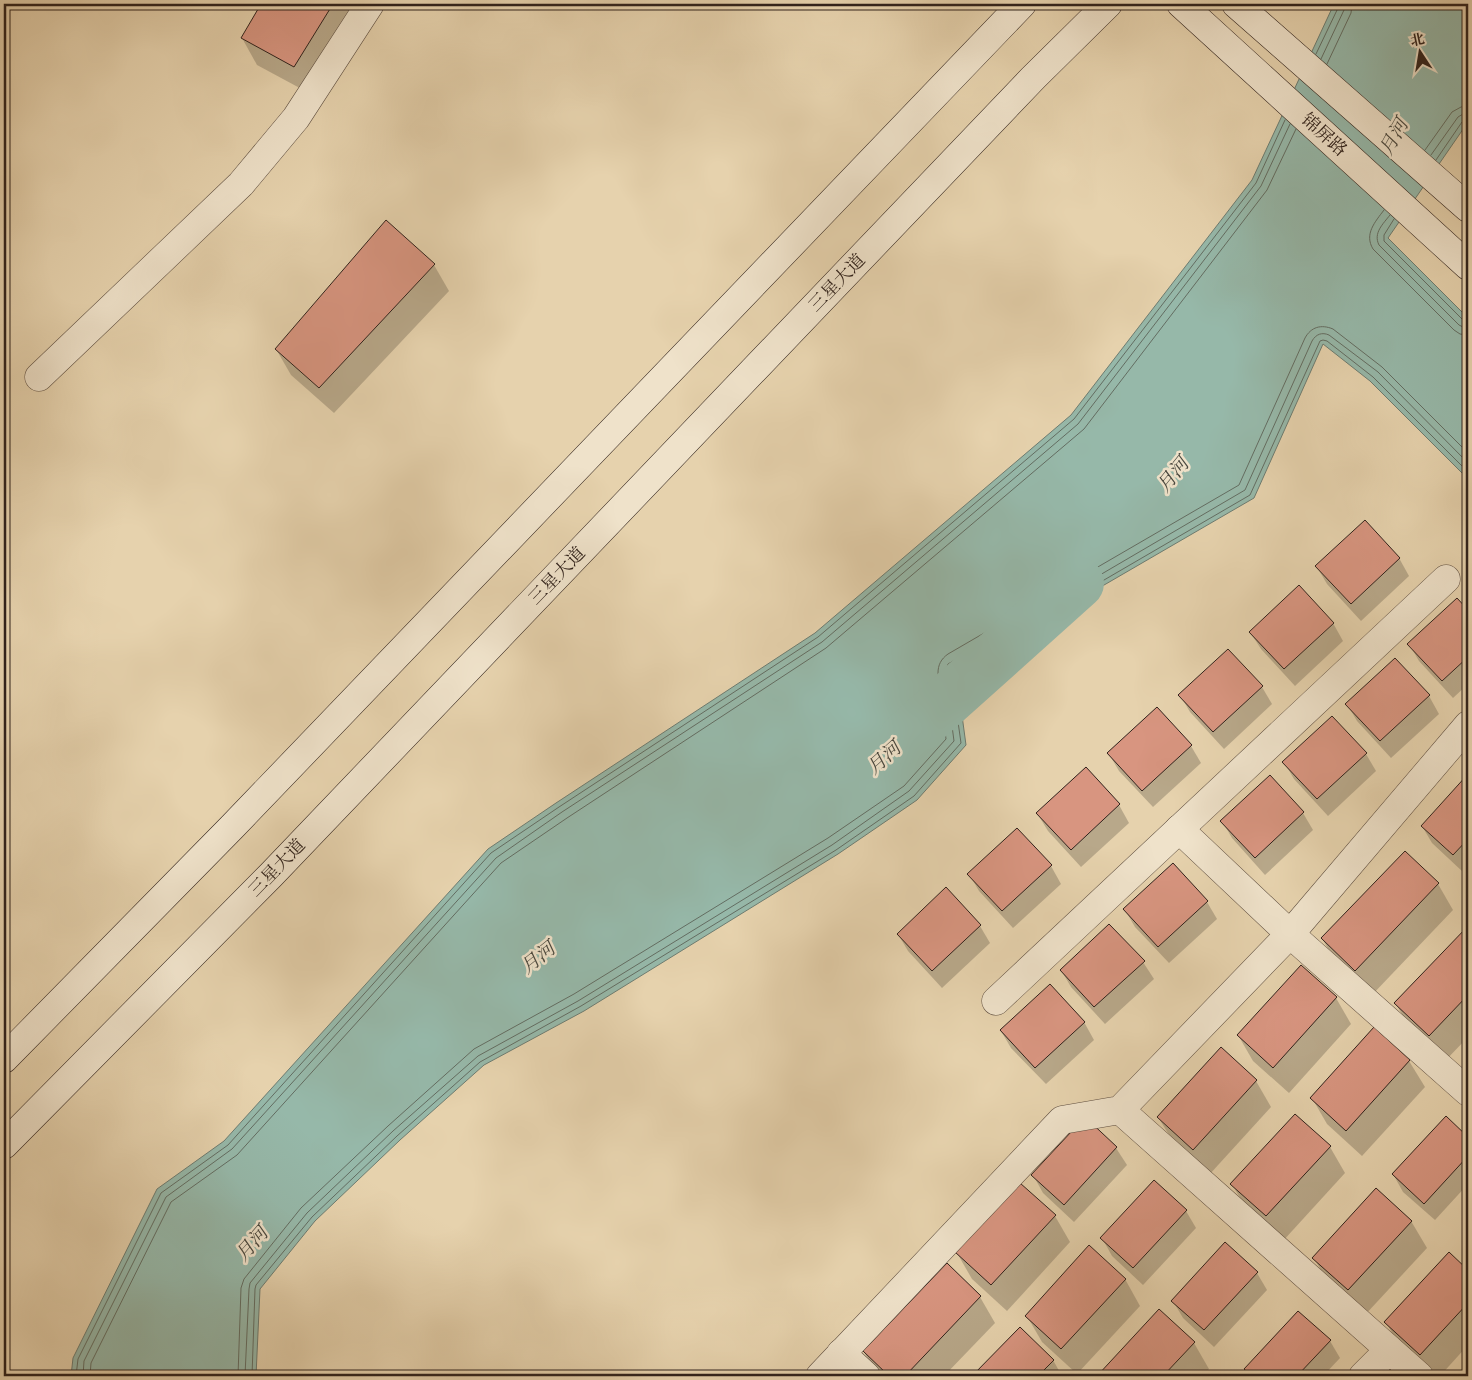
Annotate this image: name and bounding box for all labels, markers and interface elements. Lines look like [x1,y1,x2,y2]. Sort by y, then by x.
north arrow [1394,28,1444,78]
text: 北 [1409,29,1426,51]
street label: 锦屏路 [1296,108,1352,162]
water label: 月河 [1373,111,1416,160]
street label: 三星大道 [803,248,871,318]
water label: 月河 [1151,450,1197,498]
street label: 三星大道 [523,541,591,611]
water label: 月河 [861,734,909,780]
street label: 三星大道 [243,833,311,903]
water label: 月河 [515,934,563,980]
water label: 月河 [230,1219,276,1267]

